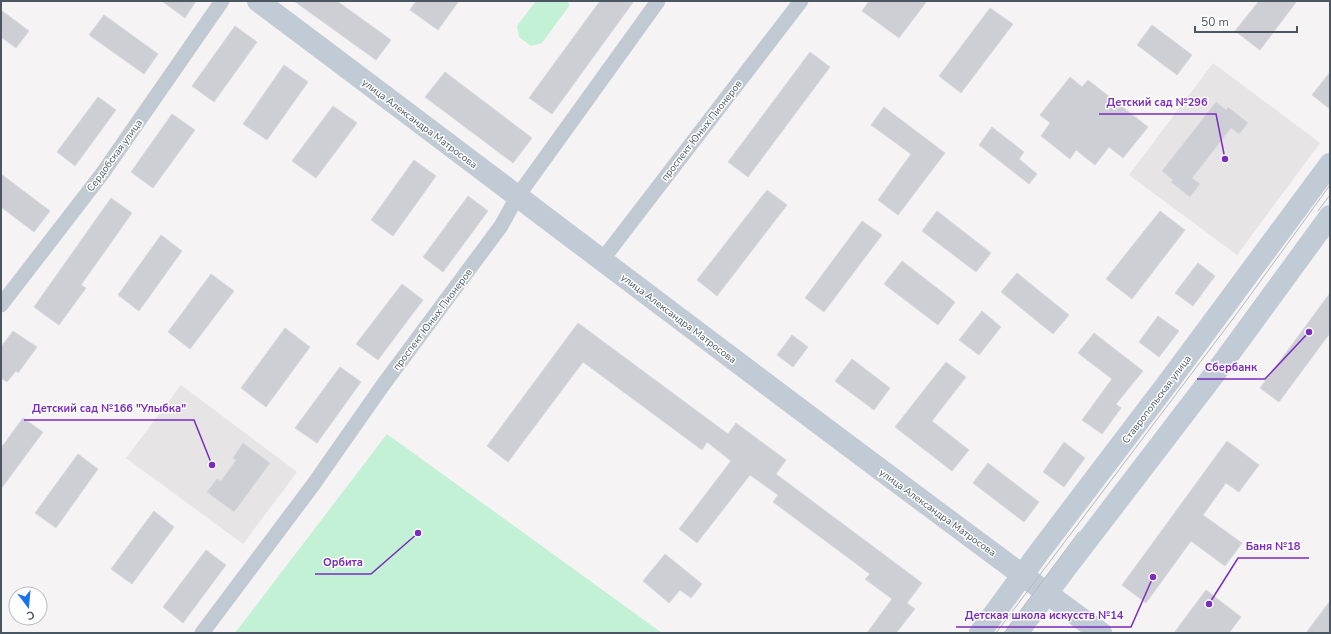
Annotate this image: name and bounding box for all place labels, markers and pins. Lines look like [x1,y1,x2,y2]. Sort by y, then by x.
callout: Детский сад №296 [1099,91,1216,114]
callout: Сбербанк [1197,356,1265,379]
callout: Детский сад №166 "Улыбка" [24,397,194,420]
callout: Баня №18 [1238,535,1309,558]
callout: Орбита [315,551,371,574]
callout: Детская школа искусств №14 [956,604,1131,627]

